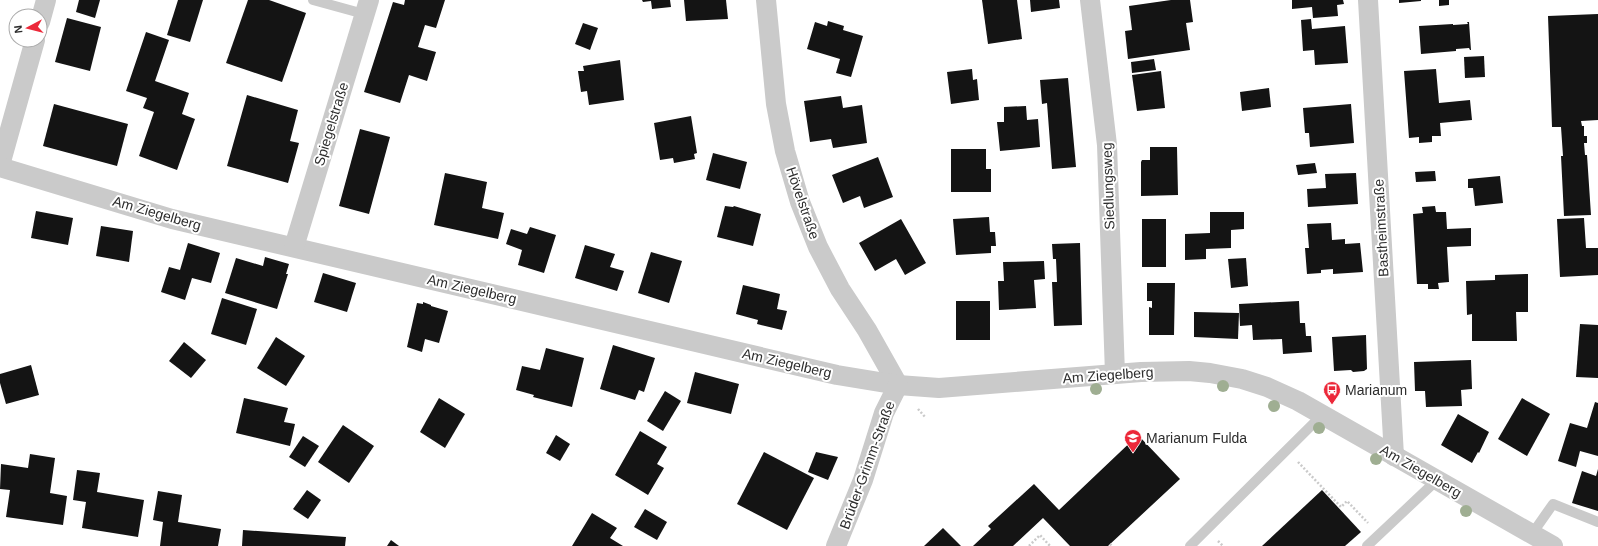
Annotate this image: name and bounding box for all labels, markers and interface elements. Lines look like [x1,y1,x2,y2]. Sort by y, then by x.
north arrow [8,8,48,48]
text: N [12,24,25,34]
street label: Spiegelstraße [311,80,351,168]
street label: Siedlungsweg [1098,142,1118,230]
street label: Hövelstraße [783,165,823,241]
street label: Bastheimstraße [1370,178,1392,277]
street label: Am Ziegelberg [111,193,203,233]
street label: Am Ziegelberg [426,271,518,307]
street label: Am Ziegelberg [741,345,833,381]
street label: Am Ziegelberg [1062,364,1154,386]
bus stop icon: Marianum [1322,380,1342,405]
place label: Marianum [1345,382,1407,398]
street label: Brüder-Grimm-Straße [836,398,898,531]
school or university icon: Marianum Fulda [1123,428,1143,453]
place label: Marianum Fulda [1146,430,1247,446]
street label: Am Ziegelberg [1378,441,1464,501]

